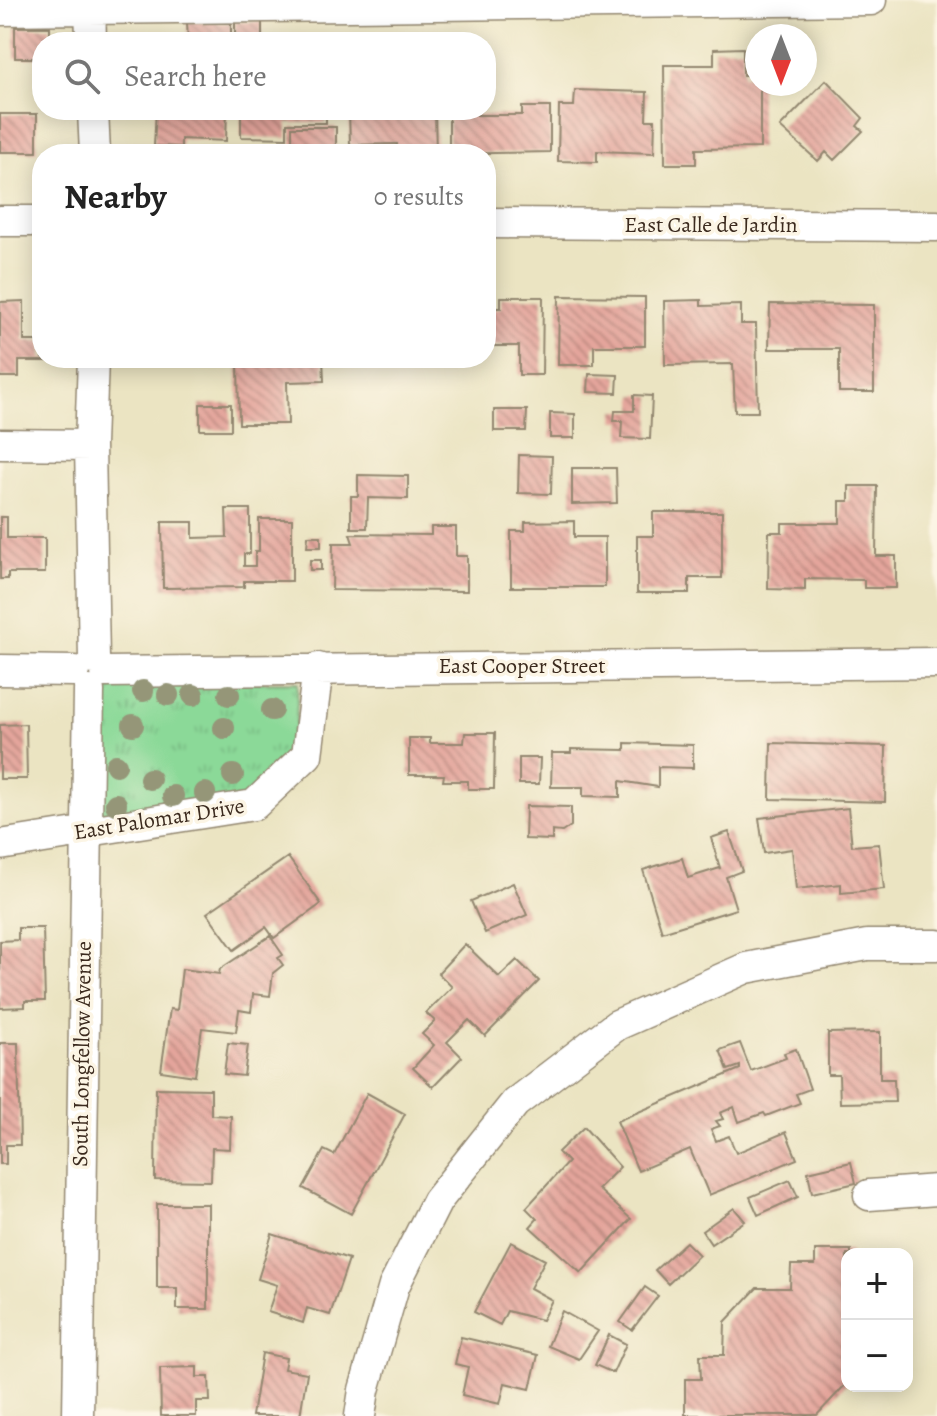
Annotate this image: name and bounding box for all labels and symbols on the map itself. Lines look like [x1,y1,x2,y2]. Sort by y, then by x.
north arrow [745,24,817,96]
street label: East Calle de Jardin [624,210,798,240]
street label: East Cooper Street [439,651,605,681]
street label: East Palomar Drive [72,791,246,847]
street label: South Longfellow Avenue [65,941,99,1167]

